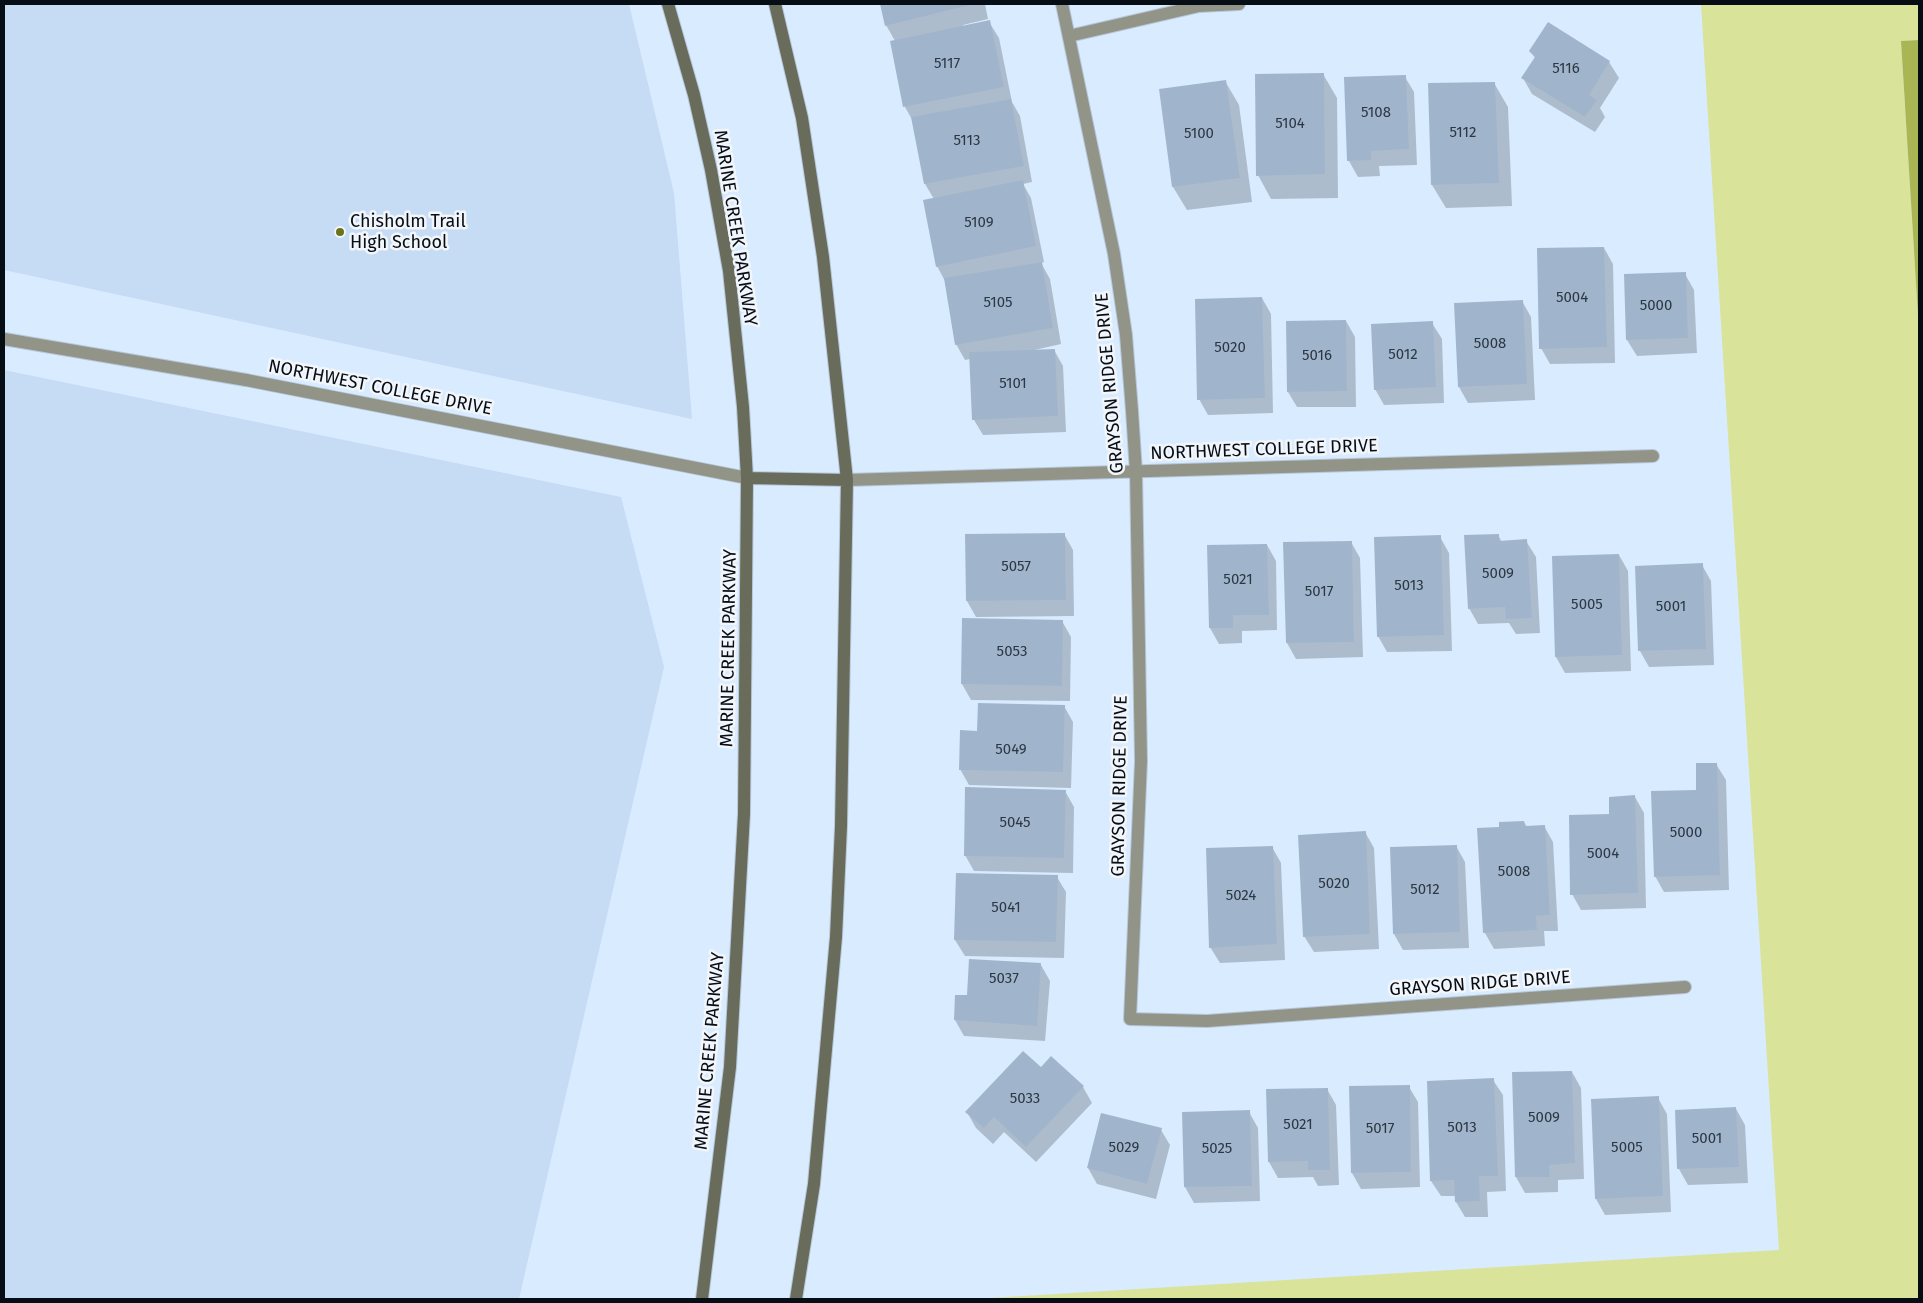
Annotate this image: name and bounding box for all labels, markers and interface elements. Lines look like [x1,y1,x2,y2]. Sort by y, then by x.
house number: 5117 [934,55,960,73]
house number: 5116 [1552,60,1580,78]
house number: 5108 [1361,104,1391,122]
house number: 5104 [1275,115,1305,133]
house number: 5112 [1450,124,1476,142]
house number: 5100 [1184,125,1214,143]
street label: MARINE CREEK PARKWAY [709,128,761,328]
house number: 5113 [953,132,981,150]
place label: Chisholm Trail High School [350,211,466,253]
house number: 5109 [964,214,994,232]
marker: Chisholm Trail High School [334,226,346,238]
house number: 5004 [1556,289,1588,307]
street label: GRAYSON RIDGE DRIVE [1091,292,1129,474]
house number: 5105 [983,294,1013,312]
house number: 5000 [1640,297,1672,315]
house number: 5008 [1474,335,1506,353]
house number: 5020 [1214,339,1246,357]
house number: 5012 [1388,346,1418,364]
house number: 5016 [1302,347,1332,365]
street label: NORTHWEST COLLEGE DRIVE [266,356,494,420]
house number: 5101 [999,375,1027,393]
street label: NORTHWEST COLLEGE DRIVE [1150,435,1378,465]
street label: MARINE CREEK PARKWAY [716,549,742,747]
house number: 5057 [1001,558,1031,576]
house number: 5009 [1482,565,1514,583]
house number: 5021 [1223,571,1253,589]
house number: 5013 [1394,577,1424,595]
house number: 5017 [1305,583,1333,601]
house number: 5005 [1571,596,1603,614]
house number: 5001 [1656,598,1686,616]
house number: 5053 [997,643,1027,661]
street label: GRAYSON RIDGE DRIVE [1108,695,1132,877]
house number: 5049 [995,741,1027,759]
house number: 5045 [999,814,1031,832]
house number: 5000 [1670,824,1702,842]
house number: 5004 [1587,845,1619,863]
house number: 5008 [1498,863,1530,881]
house number: 5020 [1318,875,1350,893]
house number: 5012 [1410,881,1440,899]
house number: 5024 [1226,887,1256,905]
house number: 5041 [991,899,1021,917]
street label: MARINE CREEK PARKWAY [691,951,729,1151]
street label: GRAYSON RIDGE DRIVE [1389,967,1571,1001]
house number: 5037 [989,970,1019,988]
house number: 5033 [1010,1090,1040,1108]
house number: 5009 [1528,1109,1560,1127]
house number: 5021 [1283,1116,1313,1134]
house number: 5013 [1447,1119,1477,1137]
house number: 5017 [1366,1120,1394,1138]
house number: 5001 [1692,1130,1722,1148]
house number: 5029 [1109,1139,1139,1157]
house number: 5005 [1611,1139,1643,1157]
house number: 5025 [1202,1140,1232,1158]

